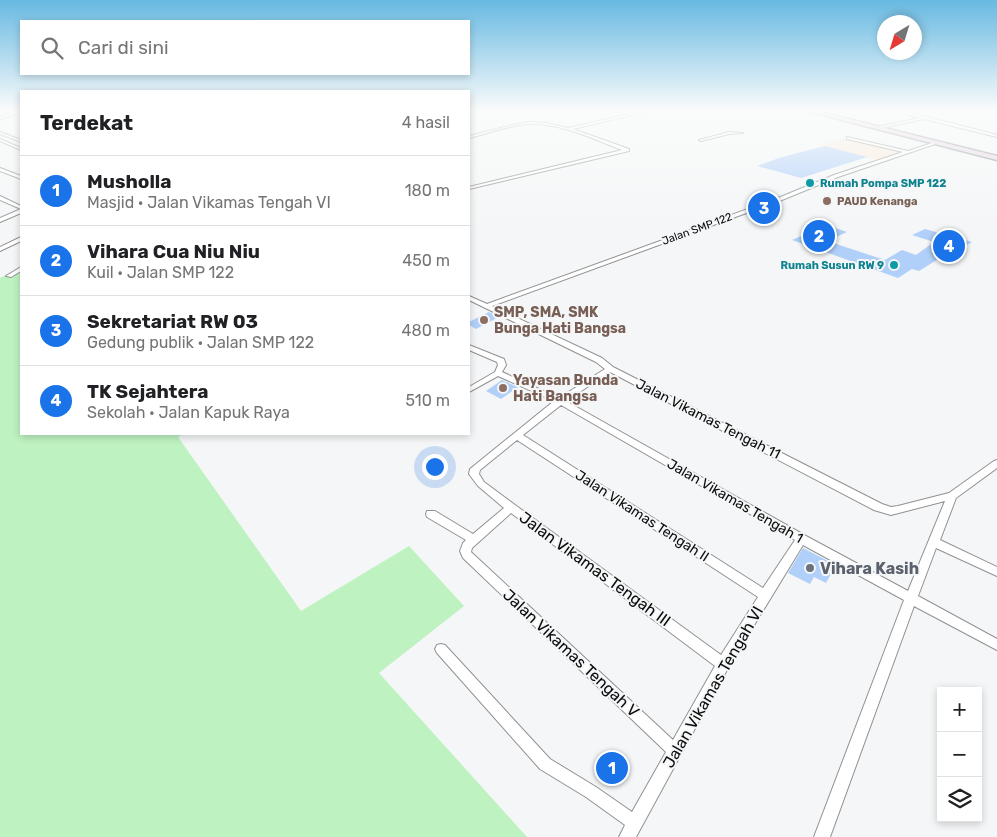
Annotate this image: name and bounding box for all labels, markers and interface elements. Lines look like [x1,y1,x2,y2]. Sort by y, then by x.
north arrow [877,15,922,60]
search box [20,20,470,75]
icon: search [38,34,66,62]
text: Cari di sini [78,36,169,59]
text: Terdekat [40,110,133,135]
text: 4 hasil [402,113,450,132]
text: Musholla [87,170,171,193]
marker: Rumah Pompa SMP 122 [804,177,816,189]
place label: Rumah Pompa SMP 122 [820,177,946,190]
text: 1 [52,181,60,200]
text: 180 m [405,181,450,200]
pin: 3 [748,189,780,227]
text: Masjid · Jalan Vikamas Tengah VI [87,193,331,212]
marker: PAUD Kenanga [821,195,833,207]
place label: PAUD Kenanga [837,195,917,208]
street label: Jalan SMP 122 [660,210,734,248]
pin: 2 [803,217,835,255]
pin: 4 [933,227,965,265]
text: Vihara Cua Niu Niu [87,240,260,263]
text: 2 [51,251,61,270]
text: 450 m [402,251,450,270]
place label: Rumah Susun RW 9 [780,259,884,272]
marker: Rumah Susun RW 9 [888,259,900,271]
text: Kuil · Jalan SMP 122 [87,263,234,282]
place label: SMP, SMA, SMK Bunga Hati Bangsa [494,304,626,337]
text: Sekretariat RW 03 [87,310,258,333]
marker: SMP, SMA, SMK Bunga Hati Bangsa [478,314,490,326]
text: 3 [51,321,61,340]
text: 480 m [402,321,450,340]
text: Gedung publik · Jalan SMP 122 [87,333,314,352]
place label: Yayasan Bunda Hati Bangsa [513,372,618,405]
street label: Jalan Vikamas Tengah 11 [633,375,783,463]
text: TK Sejahtera [87,380,208,403]
marker: Yayasan Bunda Hati Bangsa [497,382,509,394]
text: 4 [51,391,61,410]
text: 510 m [406,391,450,410]
text: Sekolah · Jalan Kapuk Raya [87,403,290,422]
your location [422,454,448,480]
street label: Jalan Vikamas Tengah 1 [664,455,806,547]
street label: Jalan Vikamas Tengah II [572,466,712,566]
street label: Jalan Vikamas Tengah III [516,508,674,630]
place label: Vihara Kasih [820,559,919,578]
marker: Vihara Kasih [804,562,816,574]
street label: Jalan Vikamas Tengah V [499,585,643,721]
street label: Jalan Vikamas Tengah VI [659,603,767,771]
map controls [937,687,982,822]
button: + [937,687,982,732]
button: − [937,732,982,777]
pin: 1 [596,749,628,787]
button: layers [937,777,982,822]

